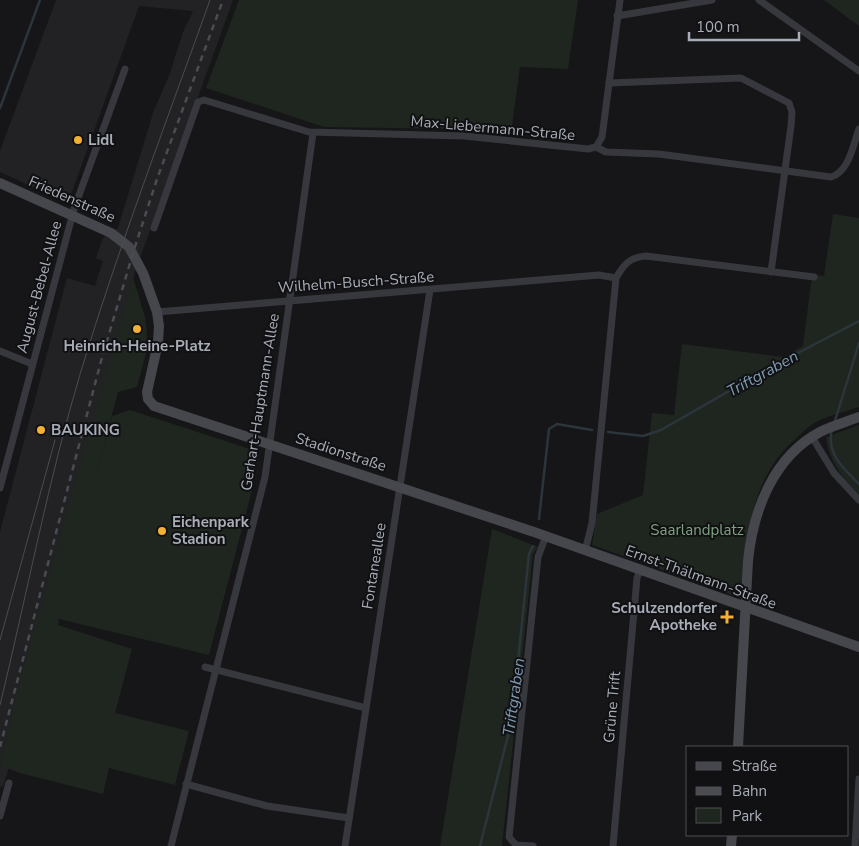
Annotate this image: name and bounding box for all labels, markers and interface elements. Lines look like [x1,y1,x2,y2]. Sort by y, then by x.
scale bar [689,10,799,42]
text: 100 m [696,17,740,37]
street label: Max-Liebermann-Straße [410,111,576,145]
place label: Lidl [88,130,114,150]
marker: Lidl [72,134,84,146]
street label: Friedenstraße [25,171,119,227]
street label: August-Bebel-Allee [12,219,66,355]
street label: Wilhelm-Busch-Straße [277,267,435,297]
street label: Gerhart-Hauptmann-Allee [236,312,284,492]
marker: Heinrich-Heine-Platz [131,323,143,335]
place label: Heinrich-Heine-Platz [63,336,211,356]
water label: Triftgraben [723,345,802,403]
place label: BAUKING [51,420,120,440]
marker: BAUKING [35,424,47,436]
street label: Stadionstraße [293,428,389,476]
place label: Eichenpark Stadion [172,512,250,549]
park label: Saarlandplatz [650,520,744,540]
street label: Fontaneallee [357,521,391,611]
marker: Eichenpark Stadion [156,525,168,537]
street label: Ernst-Thälmann-Straße [623,540,779,614]
place label: Schulzendorfer Apotheke [611,598,717,635]
marker: Schulzendorfer Apotheke [721,611,733,623]
water label: Triftgraben [498,657,530,738]
street label: Grüne Trift [599,670,625,744]
legend [686,746,849,836]
text: Straße [732,756,777,776]
text: Bahn [732,781,767,801]
text: Park [732,806,762,826]

